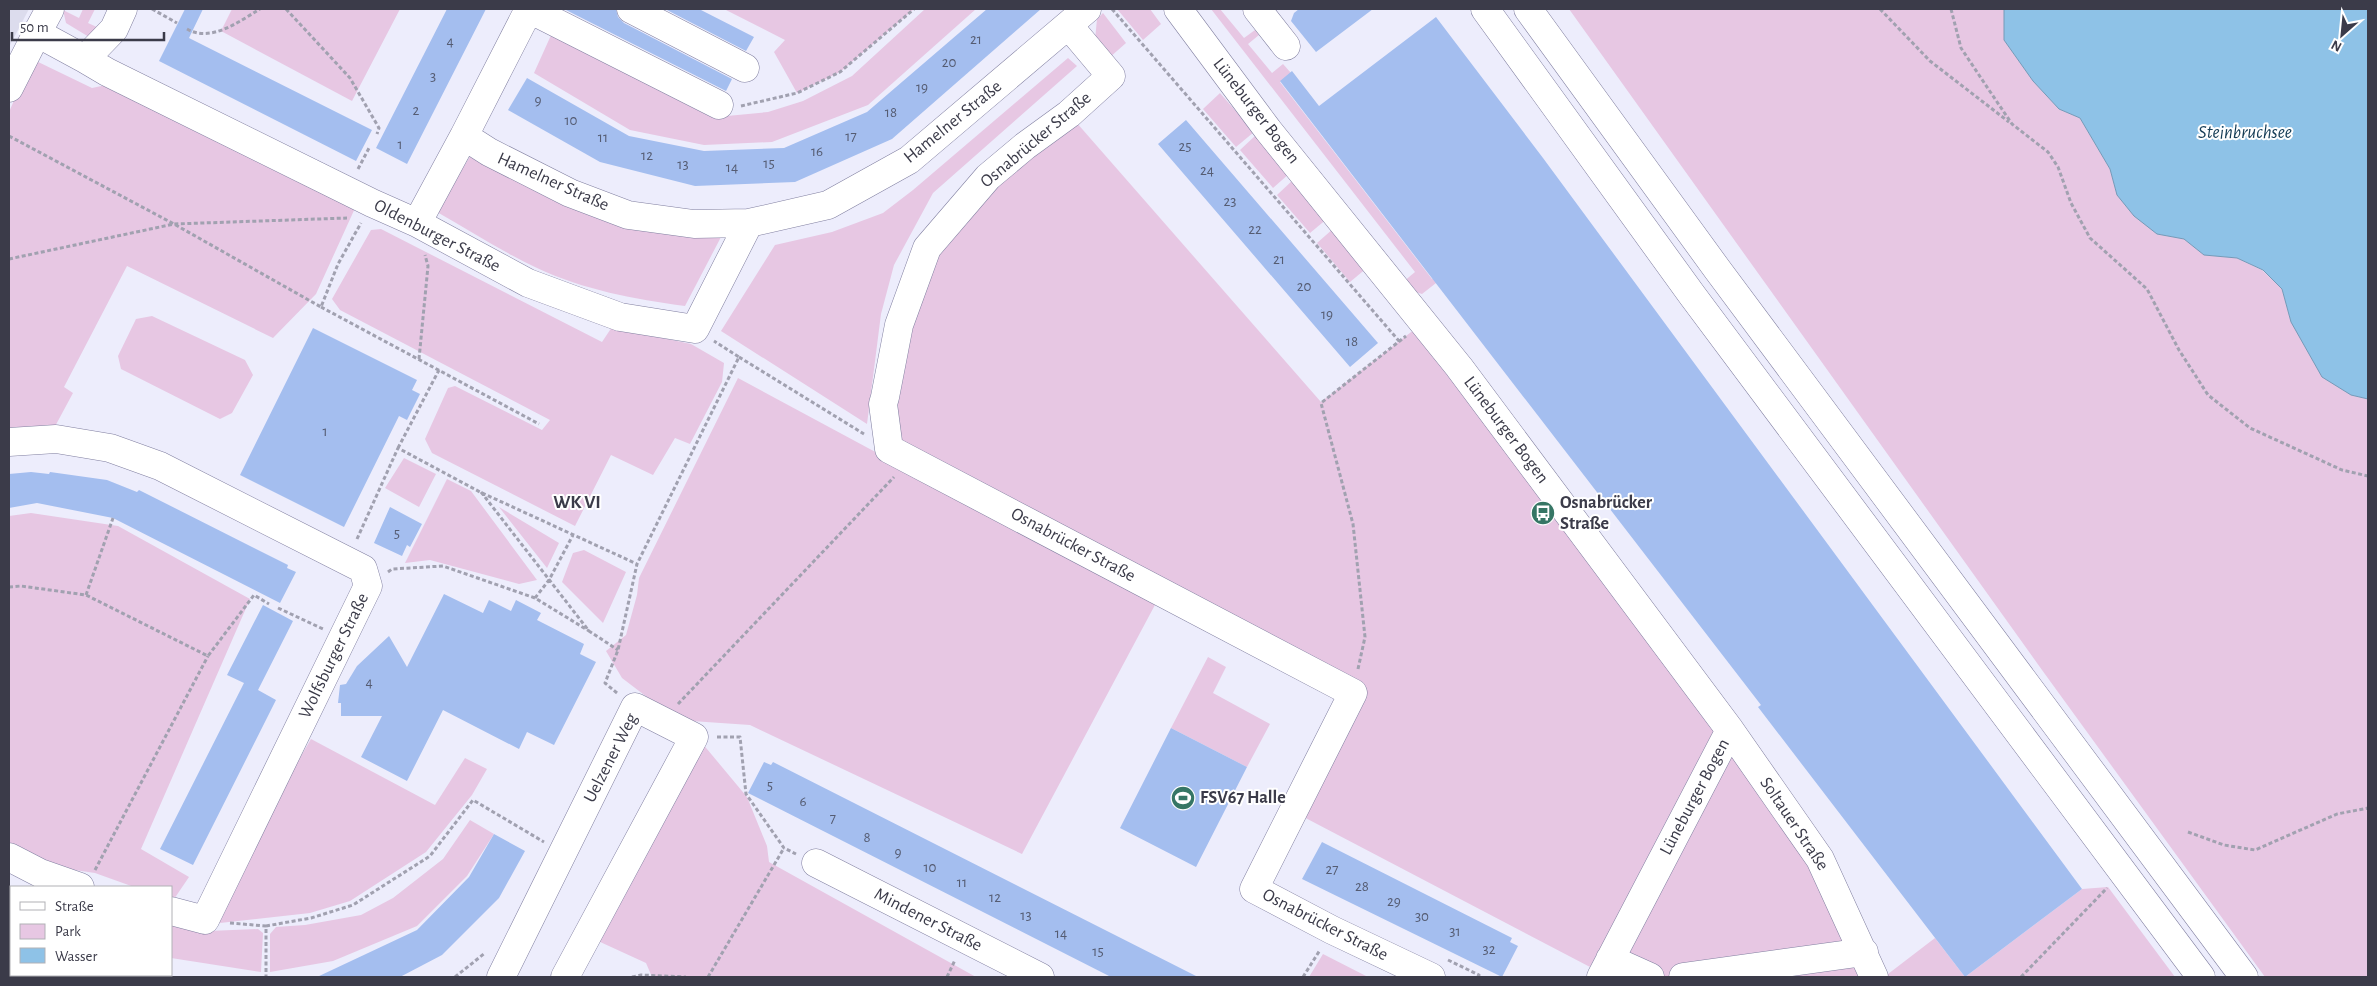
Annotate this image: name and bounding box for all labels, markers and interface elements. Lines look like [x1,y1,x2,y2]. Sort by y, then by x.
scale bar [12,10,165,42]
north arrow [2317,10,2367,60]
text: 50 m [20,20,49,35]
house number: 21 [970,32,982,47]
house number: 4 [446,34,454,49]
text: N [2329,37,2344,54]
house number: 20 [942,55,956,70]
street label: Lüneburger Bogen [1209,55,1303,167]
house number: 3 [430,69,436,84]
street label: Hamelner Straße [901,77,1005,167]
house number: 19 [916,80,928,95]
street label: Osnabrücker Straße [977,89,1095,191]
house number: 9 [534,93,542,108]
house number: 2 [413,103,420,118]
house number: 18 [885,105,897,120]
house number: 10 [564,113,578,128]
water label: Steinbruchsee [2198,123,2292,142]
house number: 17 [845,129,857,144]
house number: 11 [598,130,608,145]
house number: 1 [397,137,403,152]
house number: 25 [1178,139,1192,154]
house number: 16 [811,144,823,159]
house number: 12 [641,148,653,163]
street label: Hamelner Straße [494,149,612,215]
house number: 15 [763,156,775,171]
house number: 13 [677,157,689,172]
house number: 14 [726,160,738,175]
house number: 24 [1200,163,1214,178]
house number: 23 [1223,194,1237,209]
street label: Oldenburger Straße [371,196,503,276]
house number: 22 [1248,222,1262,237]
house number: 21 [1273,252,1285,267]
house number: 20 [1297,279,1311,294]
house number: 19 [1321,307,1333,322]
house number: 18 [1346,334,1358,349]
street label: Lüneburger Bogen [1460,373,1552,487]
house number: 1 [322,424,328,439]
district label: WK VI [553,493,601,512]
place label: Osnabrücker Straße [1560,494,1653,533]
bus stop icon: Osnabrücker Straße [1530,500,1556,526]
street label: Osnabrücker Straße [1008,505,1138,585]
house number: 5 [394,526,400,541]
street label: Wolfsburger Straße [296,590,372,722]
house number: 4 [365,675,373,690]
street label: Uelzener Weg [581,710,641,806]
street label: Lüneburger Bogen [1657,736,1733,858]
street label: Soltauer Straße [1756,774,1832,874]
house number: 5 [767,778,773,793]
sports icon: FSV67 Halle [1170,785,1196,811]
place label: FSV67 Halle [1200,789,1286,807]
house number: 6 [799,794,807,809]
house number: 7 [830,811,836,826]
house number: 8 [863,830,871,845]
house number: 9 [894,845,902,860]
house number: 10 [923,860,937,875]
house number: 27 [1325,862,1339,877]
house number: 11 [957,875,967,890]
house number: 28 [1355,879,1369,894]
street label: Mindener Straße [871,885,985,955]
legend [10,886,172,976]
street label: Osnabrücker Straße [1259,886,1391,964]
house number: 12 [989,890,1001,905]
house number: 29 [1387,894,1401,909]
text: Straße [55,899,94,914]
house number: 13 [1020,908,1032,923]
house number: 30 [1415,909,1429,924]
text: Park [55,924,81,939]
house number: 31 [1449,924,1461,939]
house number: 14 [1055,926,1067,941]
house number: 32 [1482,942,1496,957]
house number: 15 [1092,944,1104,959]
text: Wasser [55,949,98,964]

